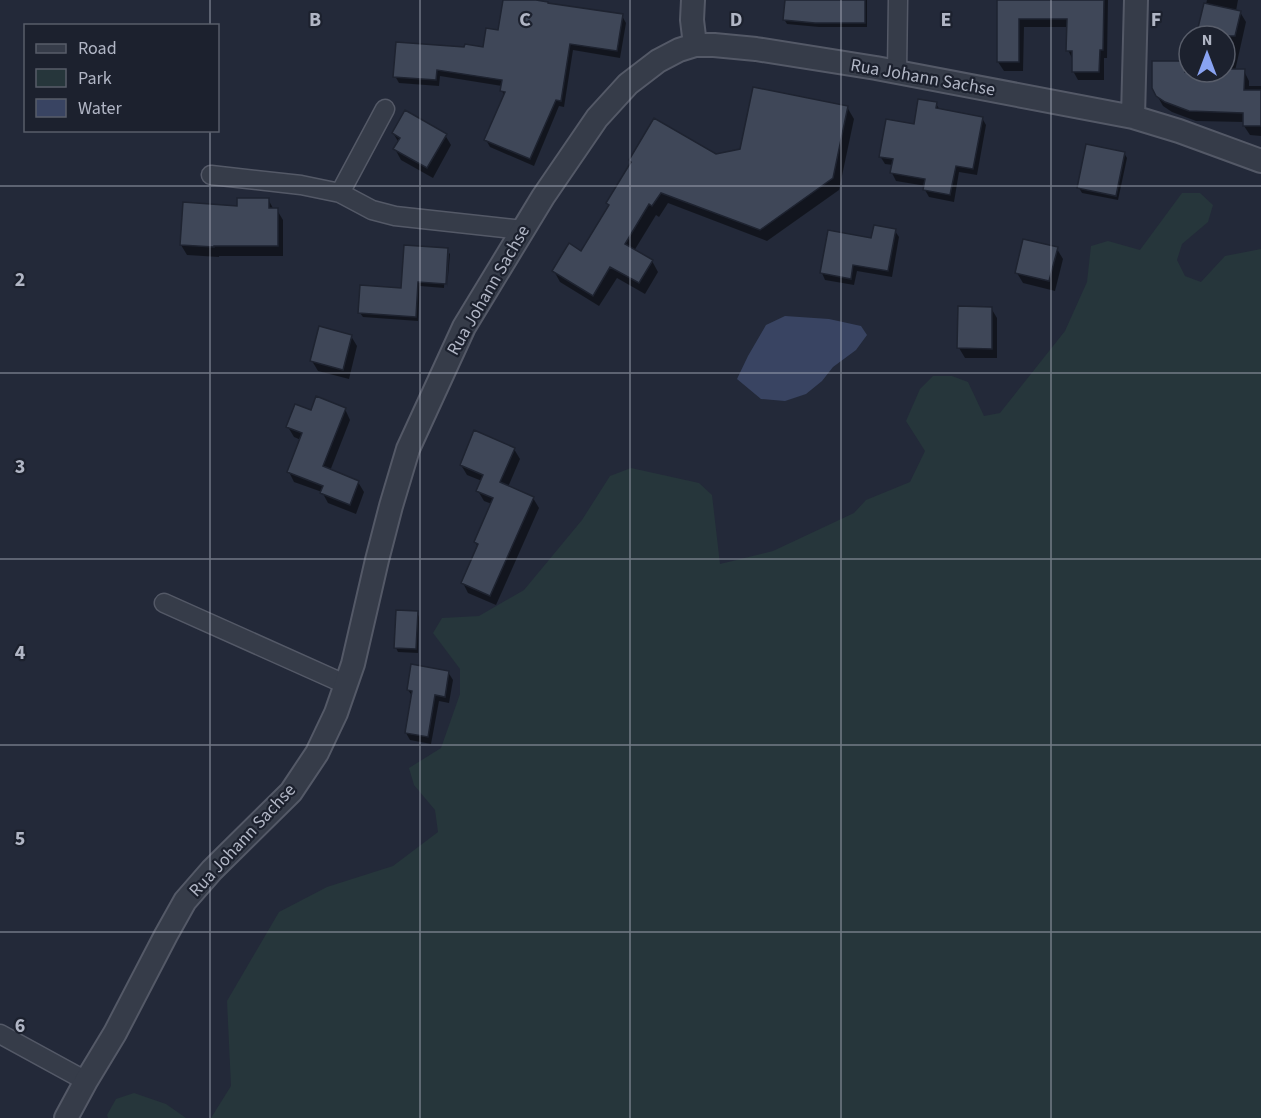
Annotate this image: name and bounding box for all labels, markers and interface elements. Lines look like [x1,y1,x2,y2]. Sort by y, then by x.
text: B [309,6,321,34]
text: C [519,6,531,34]
text: D [730,6,742,34]
text: E [941,6,951,34]
text: F [1151,6,1161,34]
legend [24,24,219,132]
north arrow [1177,24,1237,84]
text: N [1202,29,1212,51]
text: Road [78,36,117,61]
street label: Rua Johann Sachse [849,52,997,103]
text: Park [78,66,112,91]
text: Water [78,96,122,121]
street label: Rua Johann Sachse [441,221,536,360]
text: 2 [15,266,25,294]
text: 3 [15,453,25,481]
text: 4 [15,639,26,667]
street label: Rua Johann Sachse [183,778,301,902]
text: 5 [15,825,25,853]
text: 6 [15,1012,25,1040]

